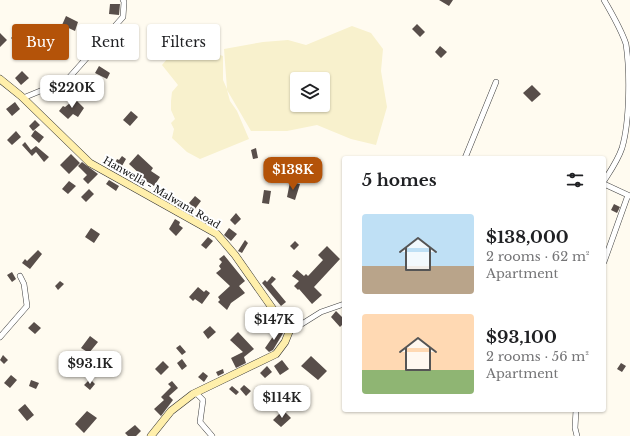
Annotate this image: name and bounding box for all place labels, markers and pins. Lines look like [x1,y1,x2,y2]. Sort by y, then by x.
pin: $220K [44,75,100,109]
pin: $138K [265,157,321,191]
pin: $147K [246,307,302,341]
pin: $93.1K [57,351,123,385]
pin: $114K [254,385,310,419]

